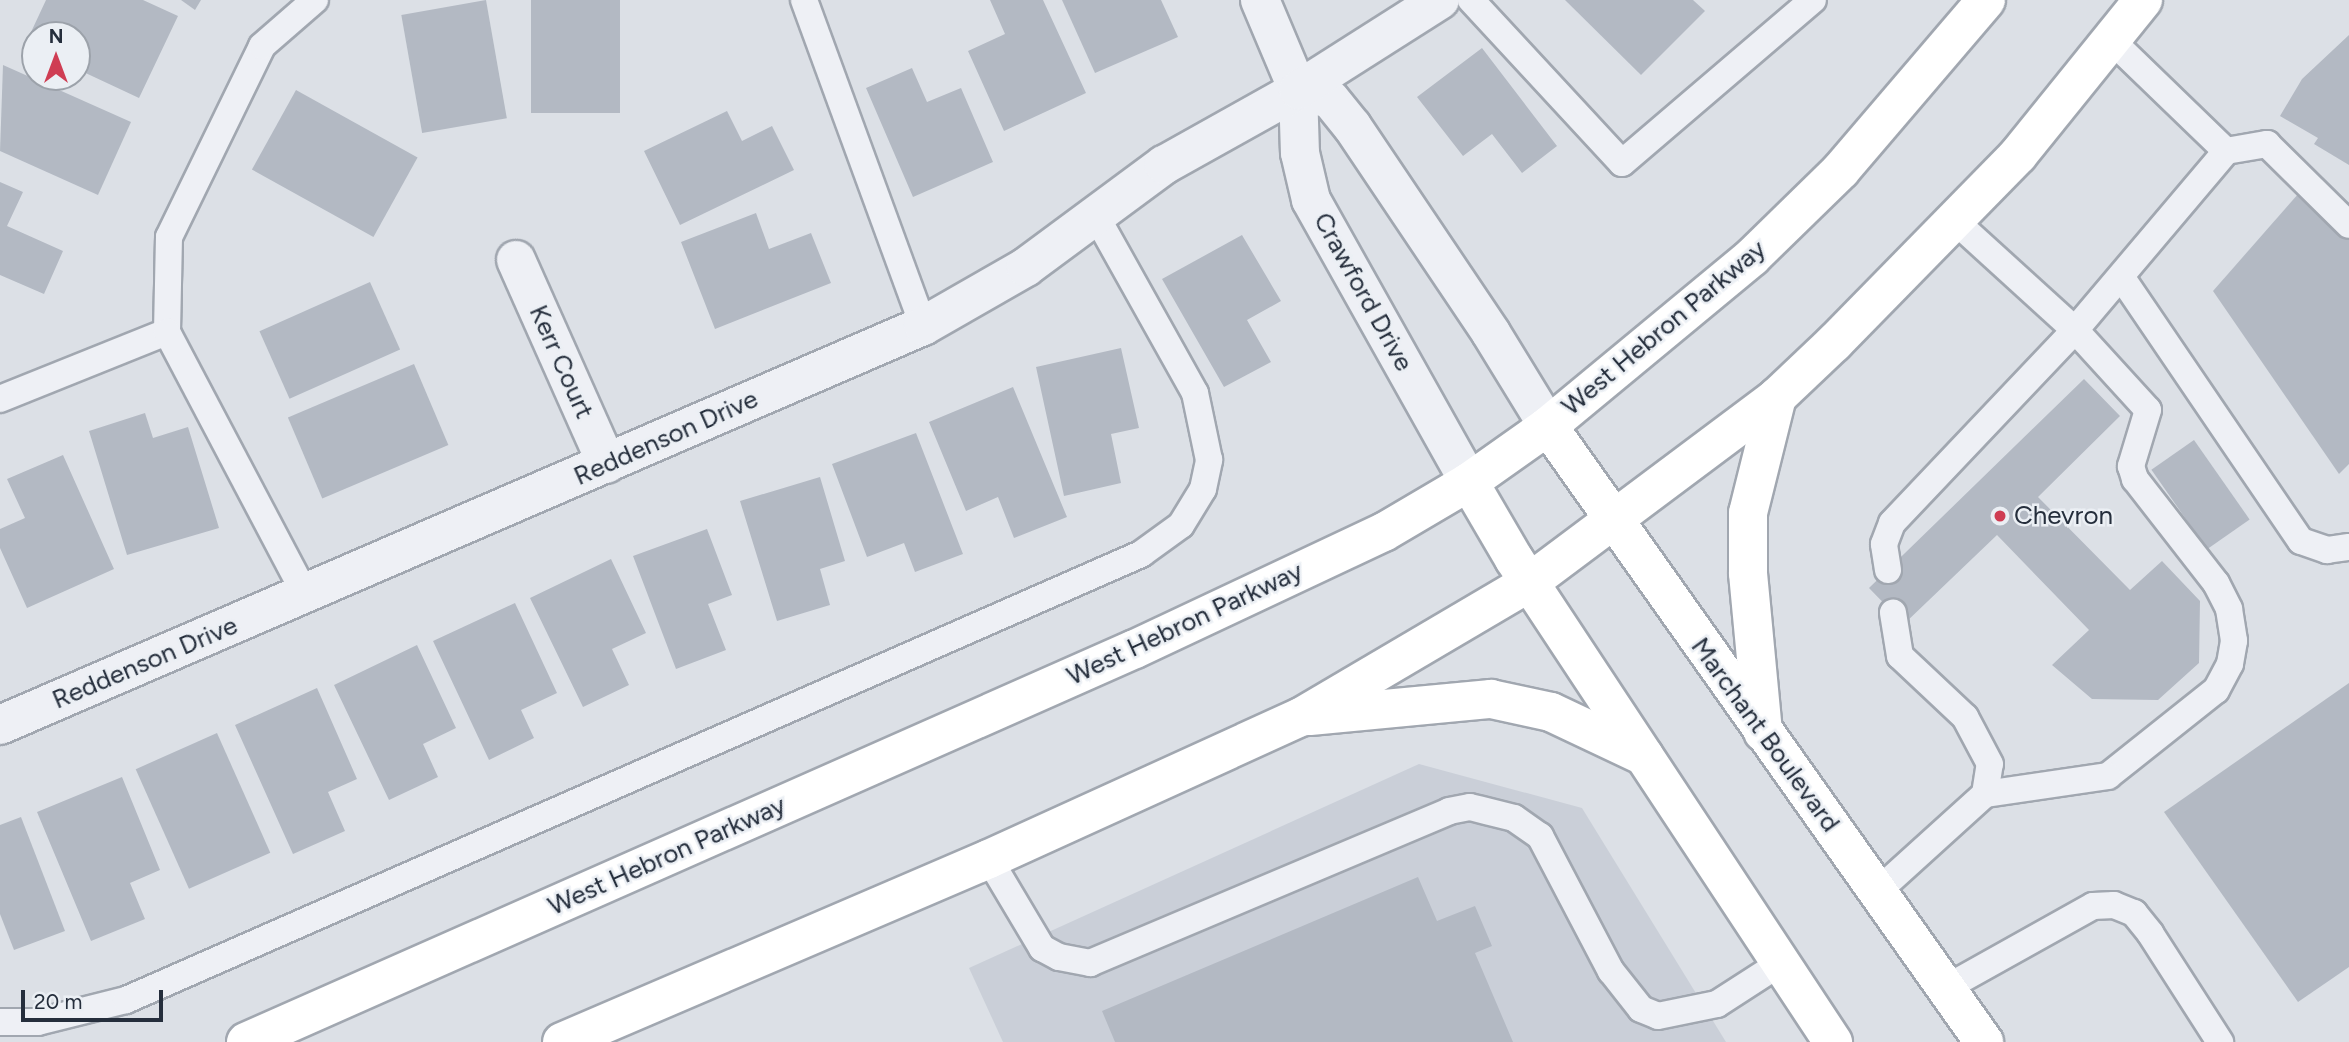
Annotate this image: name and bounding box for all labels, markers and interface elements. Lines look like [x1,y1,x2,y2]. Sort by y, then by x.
north arrow [21,21,91,91]
text: N [49,25,63,48]
street label: Crawford Drive [1307,207,1419,377]
street label: West Hebron Parkway [1556,234,1772,422]
street label: Kerr Court [522,300,600,424]
street label: Reddenson Drive [569,384,763,492]
place label: Chevron [2014,500,2113,532]
marker: Chevron [1992,508,2008,524]
street label: West Hebron Parkway [1062,556,1308,692]
street label: Reddenson Drive [48,610,242,716]
street label: Marchant Boulevard [1684,632,1846,838]
street label: West Hebron Parkway [543,790,791,922]
scale bar [24,976,166,1020]
text: 20 m [34,989,82,1014]

